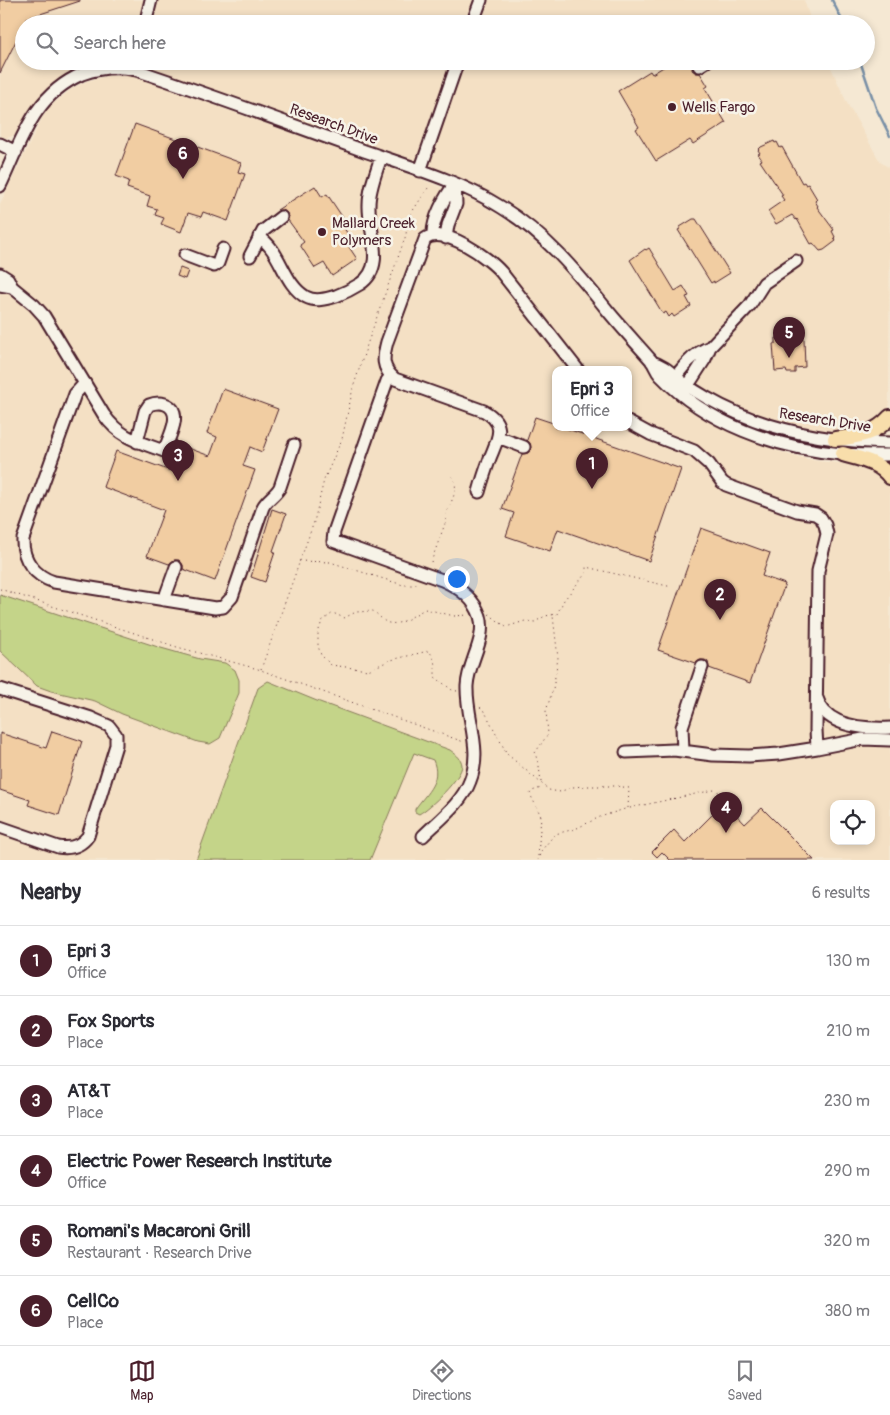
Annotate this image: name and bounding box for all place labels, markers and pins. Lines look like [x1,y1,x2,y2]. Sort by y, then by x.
place label: Wells Fargo [682,98,755,117]
marker: Wells Fargo [666,101,678,113]
pin: 6 [167,138,199,179]
place label: Mallard Creek Polymers [332,214,416,250]
marker: Mallard Creek Polymers [316,226,328,238]
pin: 5 [773,317,805,358]
pin: 3 [162,440,194,481]
pin: 1 [576,448,608,489]
pin: 2 [704,579,736,620]
pin: 4 [710,792,742,833]

